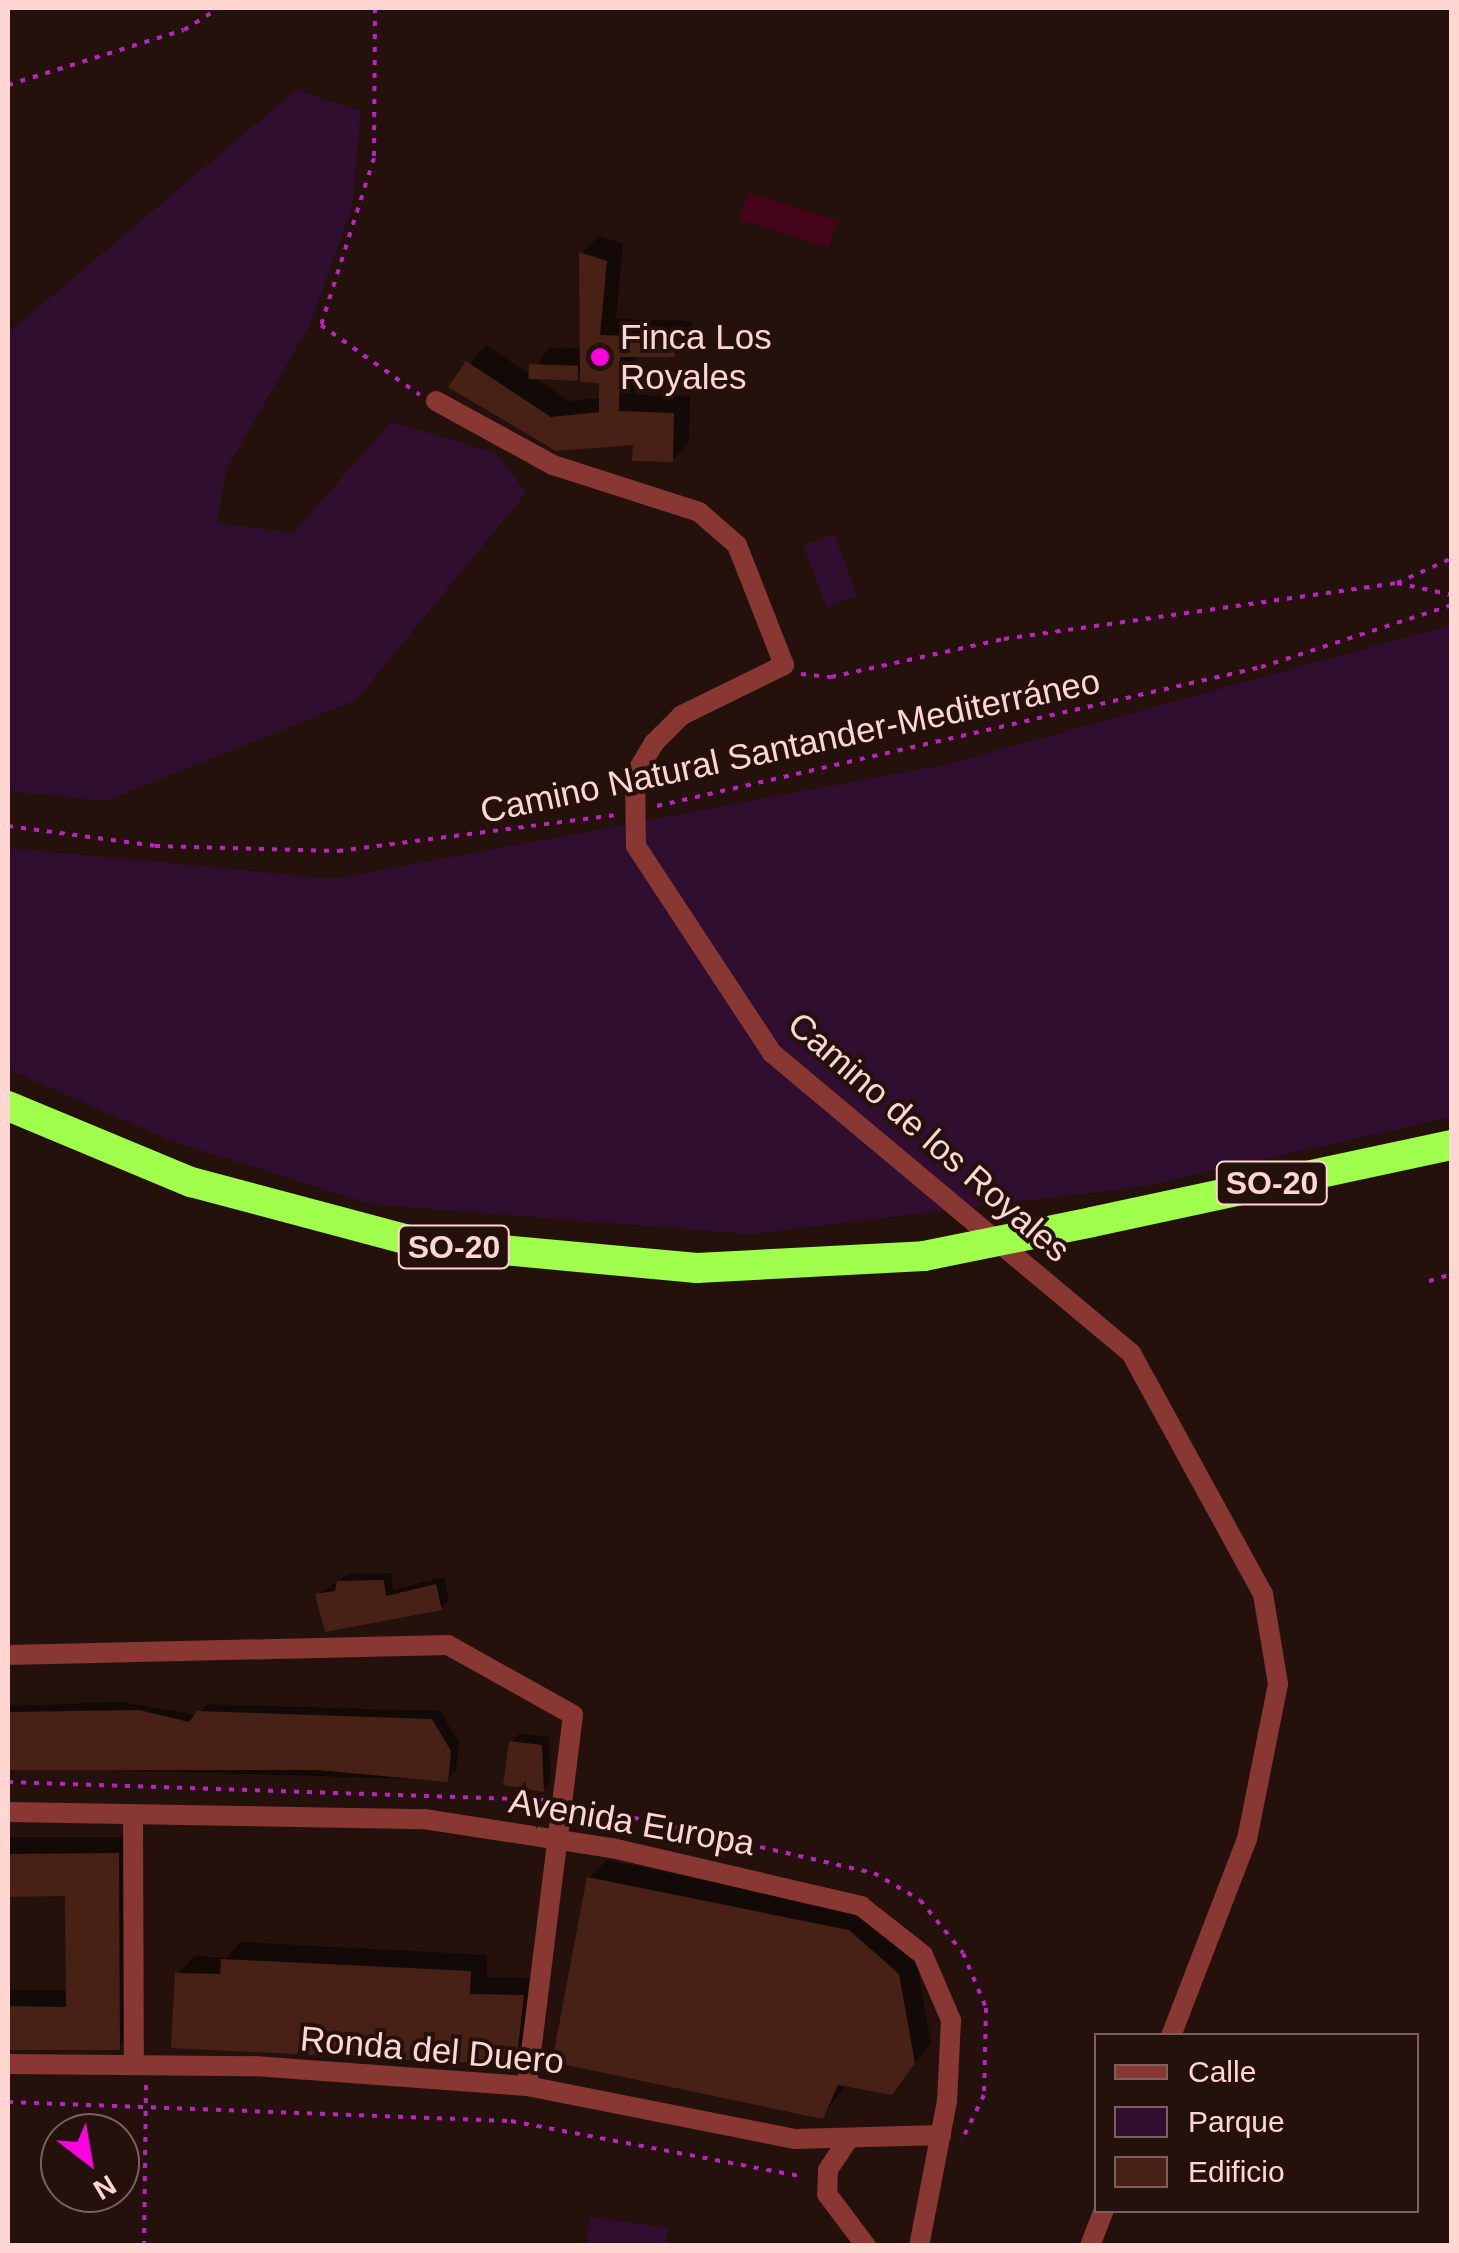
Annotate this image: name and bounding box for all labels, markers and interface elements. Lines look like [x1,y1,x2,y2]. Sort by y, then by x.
place label: Finca Los Royales [620,316,772,398]
marker: Finca Los Royales [589,346,611,368]
street label: Camino Natural Santander-Mediterráneo [476,660,1104,832]
street label: Camino de los Royales [779,1003,1079,1271]
road number: SO-20 [1214,1156,1330,1210]
road number: SO-20 [396,1220,512,1274]
street label: Avenida Europa [506,1780,758,1864]
street label: Ronda del Duero [298,2018,566,2082]
legend [1094,2033,1419,2213]
text: Calle [1188,2055,1256,2088]
text: Parque [1188,2105,1285,2138]
north arrow [40,2113,140,2213]
text: Edificio [1188,2155,1285,2188]
text: N [88,2169,121,2206]

